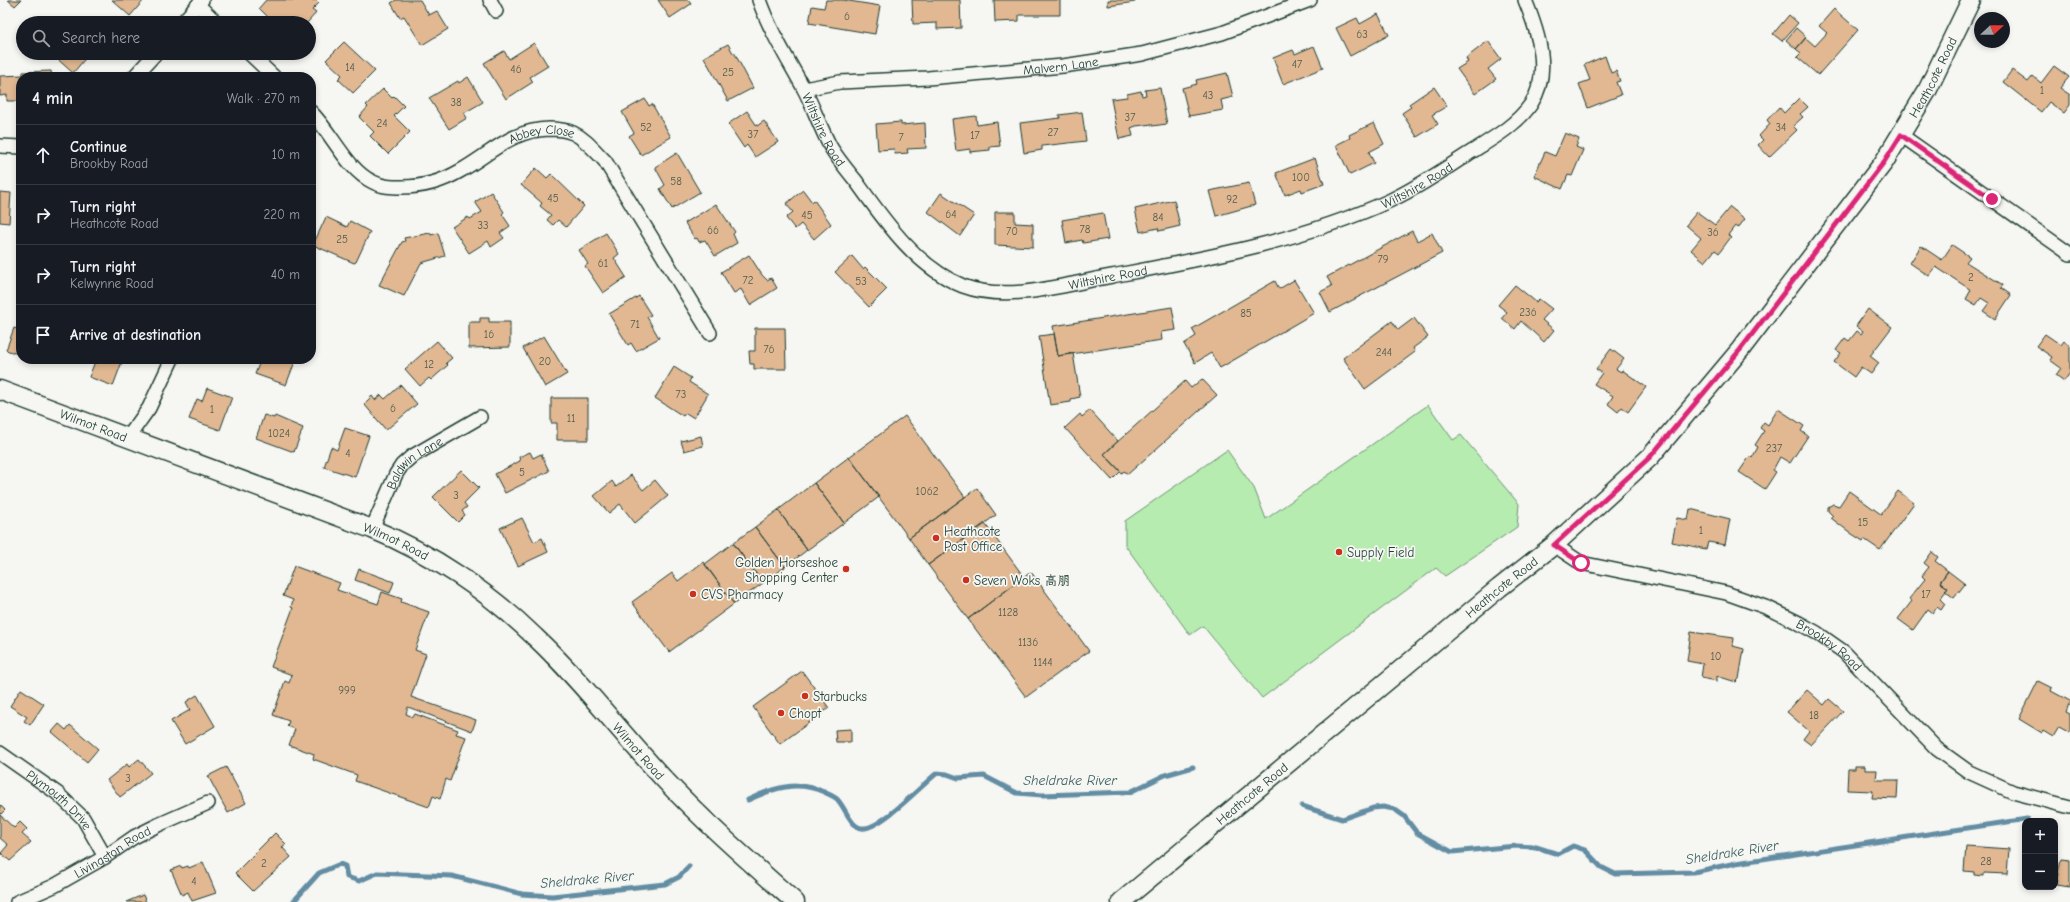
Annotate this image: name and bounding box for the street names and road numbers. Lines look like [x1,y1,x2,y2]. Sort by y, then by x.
street label: Heathcote Road [1906,35,1960,120]
street label: Malvern Lane [1022,54,1100,78]
street label: Wiltshire Road [799,91,848,169]
street label: Abbey Close [506,122,578,147]
street label: Wiltshire Road [1379,159,1456,212]
street label: Wiltshire Road [1067,262,1149,293]
street label: Wilmot Road [58,406,129,445]
street label: Baldwin Lane [383,433,446,492]
street label: Wilmot Road [361,519,431,563]
street label: Heathcote Road [1462,554,1541,621]
street label: Brookby Road [1794,616,1865,674]
street label: Wilmot Road [609,720,668,783]
street label: Heathcote Road [1213,760,1291,828]
street label: Plymouth Drive [24,767,95,833]
street label: Livingston Road [71,823,153,881]

